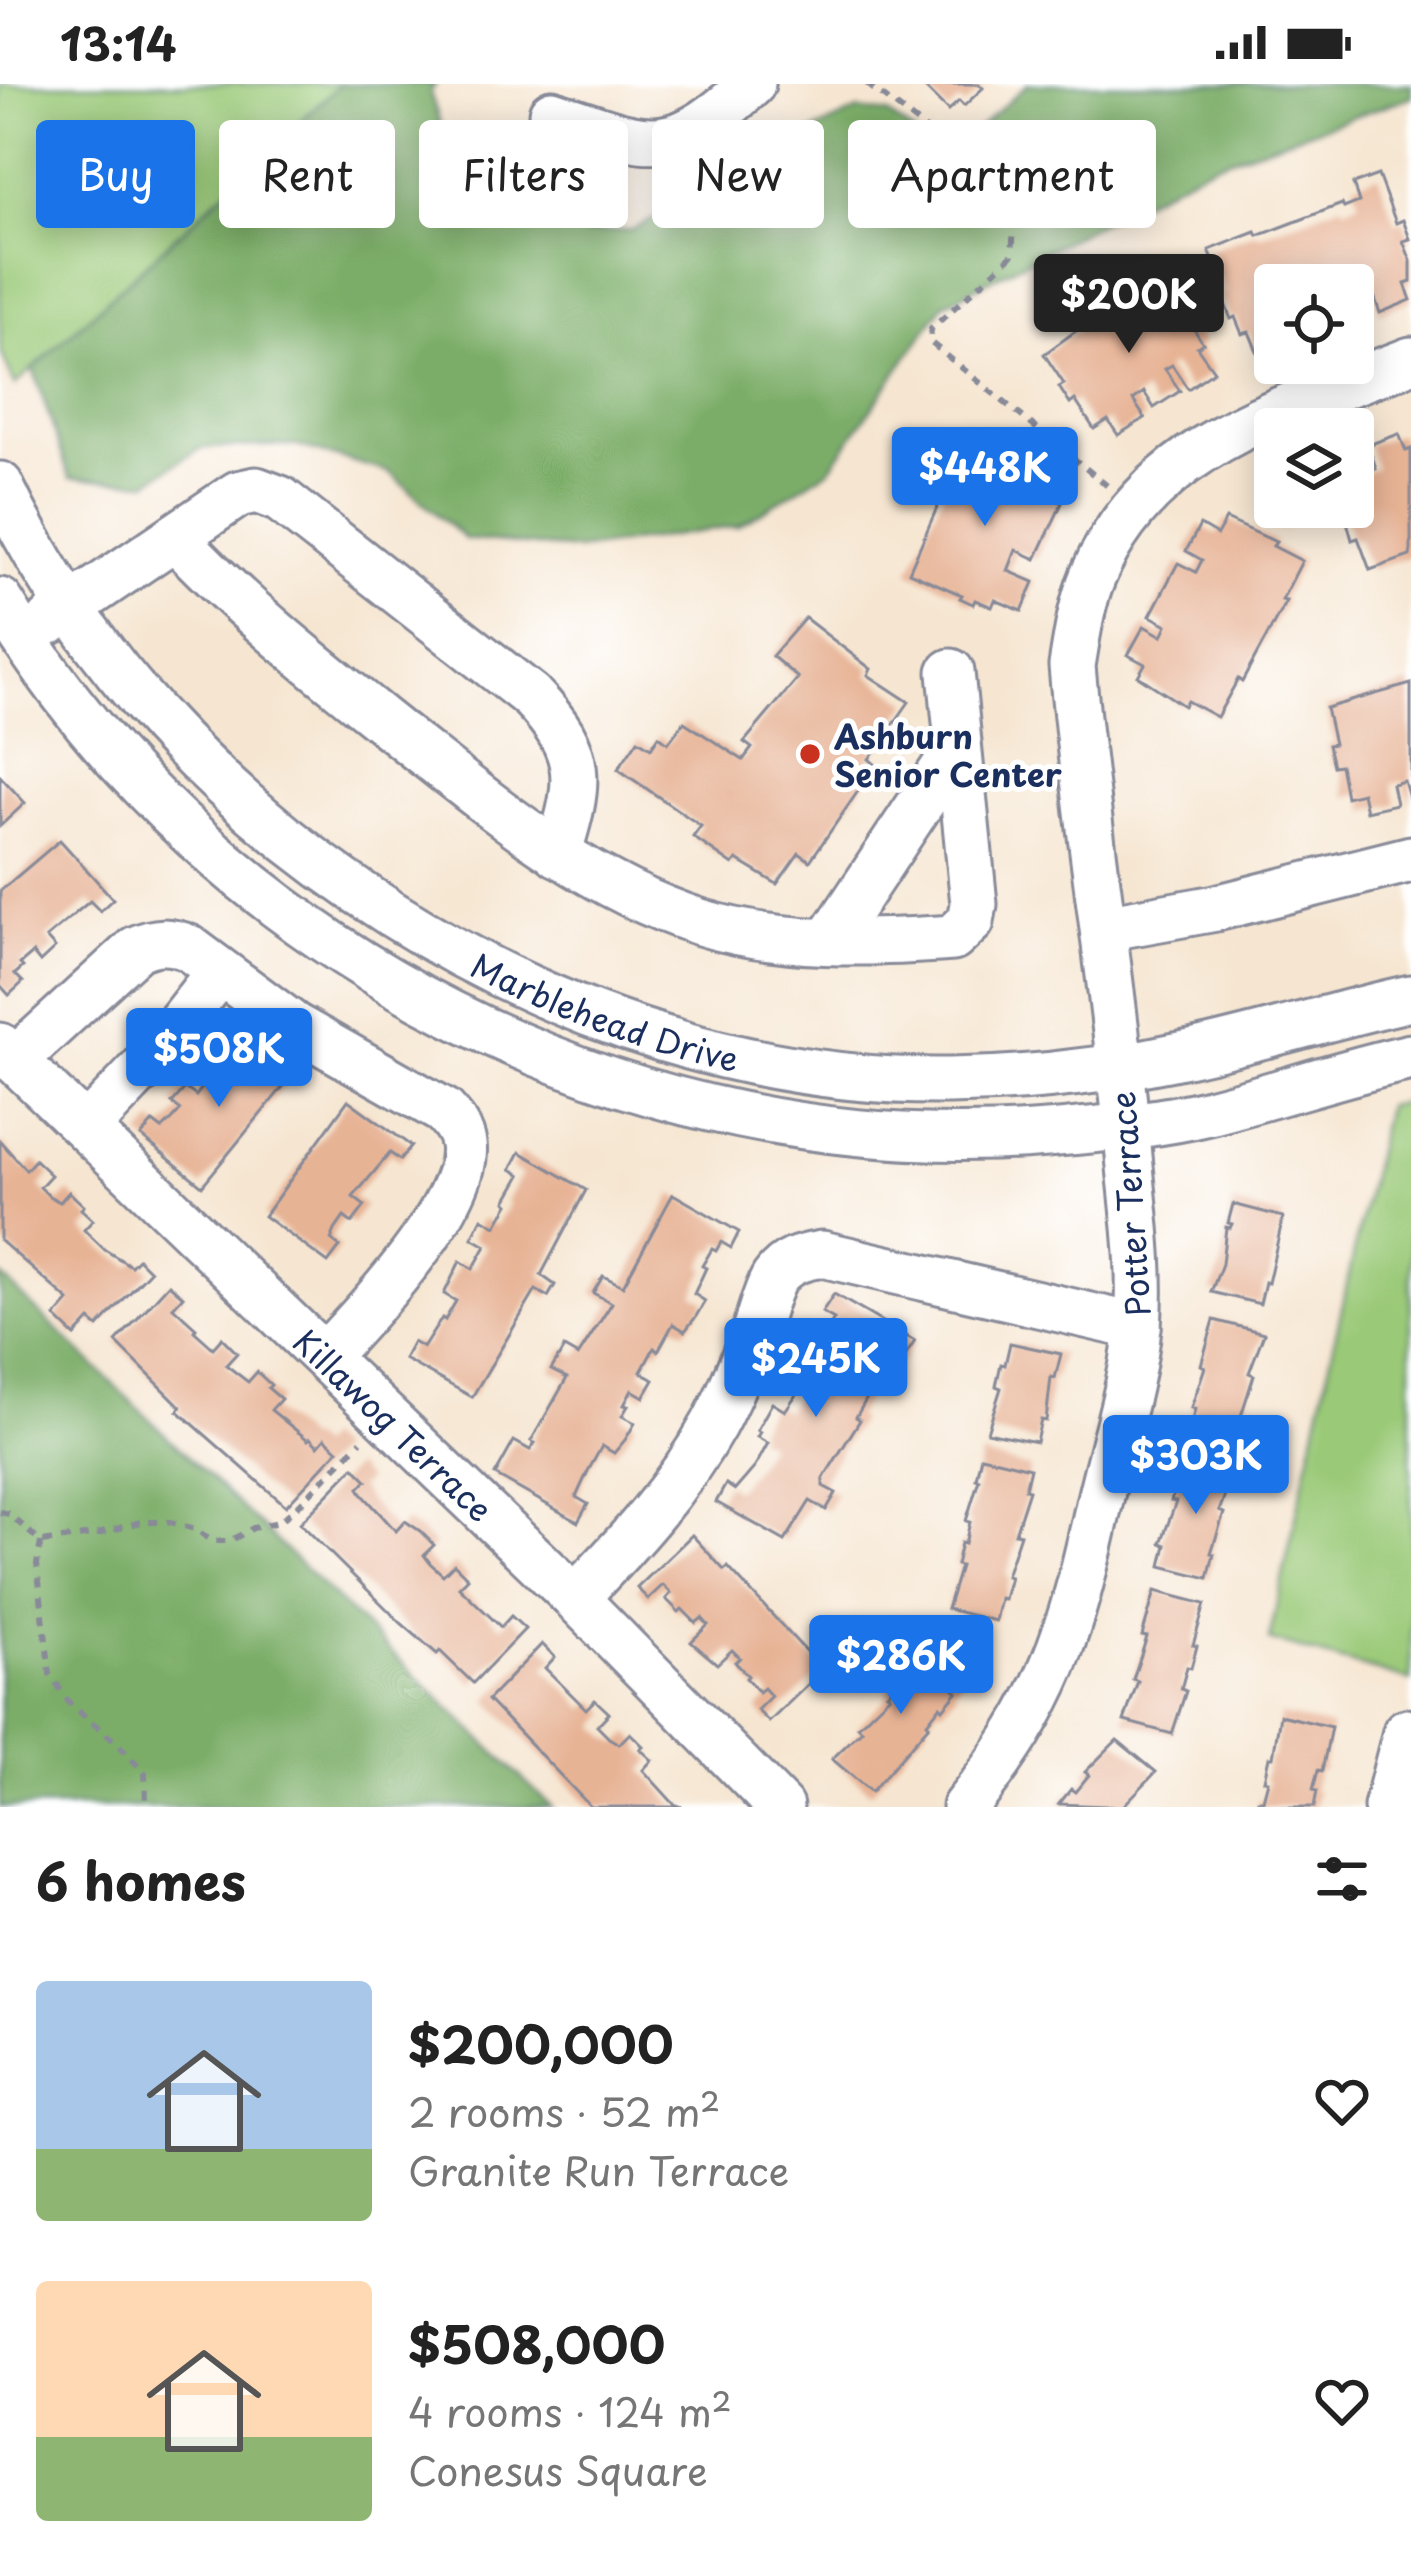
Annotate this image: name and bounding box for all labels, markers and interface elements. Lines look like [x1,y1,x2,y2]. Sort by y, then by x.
text: 13:14 [60,8,177,76]
chip: Buy [36,120,195,228]
chip: Rent [219,120,395,228]
chip: Filters [419,120,628,228]
chip: New [652,120,824,228]
chip: Apartment [848,120,1156,228]
pin: $200K [1045,254,1213,356]
text: $200K [1061,263,1197,322]
map controls [1254,264,1374,528]
button: locate [1254,264,1374,384]
button: layers [1254,408,1374,528]
pin: $448K [901,427,1069,529]
text: $448K [919,436,1051,495]
place label: Ashburn Senior Center [833,710,1062,798]
marker: Ashburn Senior Center [797,741,823,767]
street label: Marblehead Drive [463,939,744,1083]
pin: $508K [135,1008,303,1110]
text: $508K [153,1017,285,1076]
street label: Potter Terrace [1096,1090,1162,1318]
street label: Killawog Terrace [283,1316,505,1532]
pin: $245K [732,1318,900,1420]
text: $245K [751,1327,881,1386]
pin: $303K [1112,1415,1280,1517]
text: $303K [1130,1424,1262,1483]
pin: $286K [817,1615,985,1717]
text: $286K [836,1624,966,1683]
text: 6 homes [36,1841,246,1918]
icon: filters [1309,1846,1375,1912]
text: $200,000 [408,2004,674,2081]
icon: home [132,2029,276,2173]
icon: heart [1309,2068,1375,2134]
text: 2 rooms · 52 m² [408,2081,720,2140]
text: Granite Run Terrace [408,2140,789,2199]
text: $508,000 [408,2304,665,2381]
icon: home [132,2329,276,2473]
icon: heart [1309,2368,1375,2434]
text: 4 rooms · 124 m² [408,2381,732,2440]
text: Conesus Square [408,2440,708,2499]

